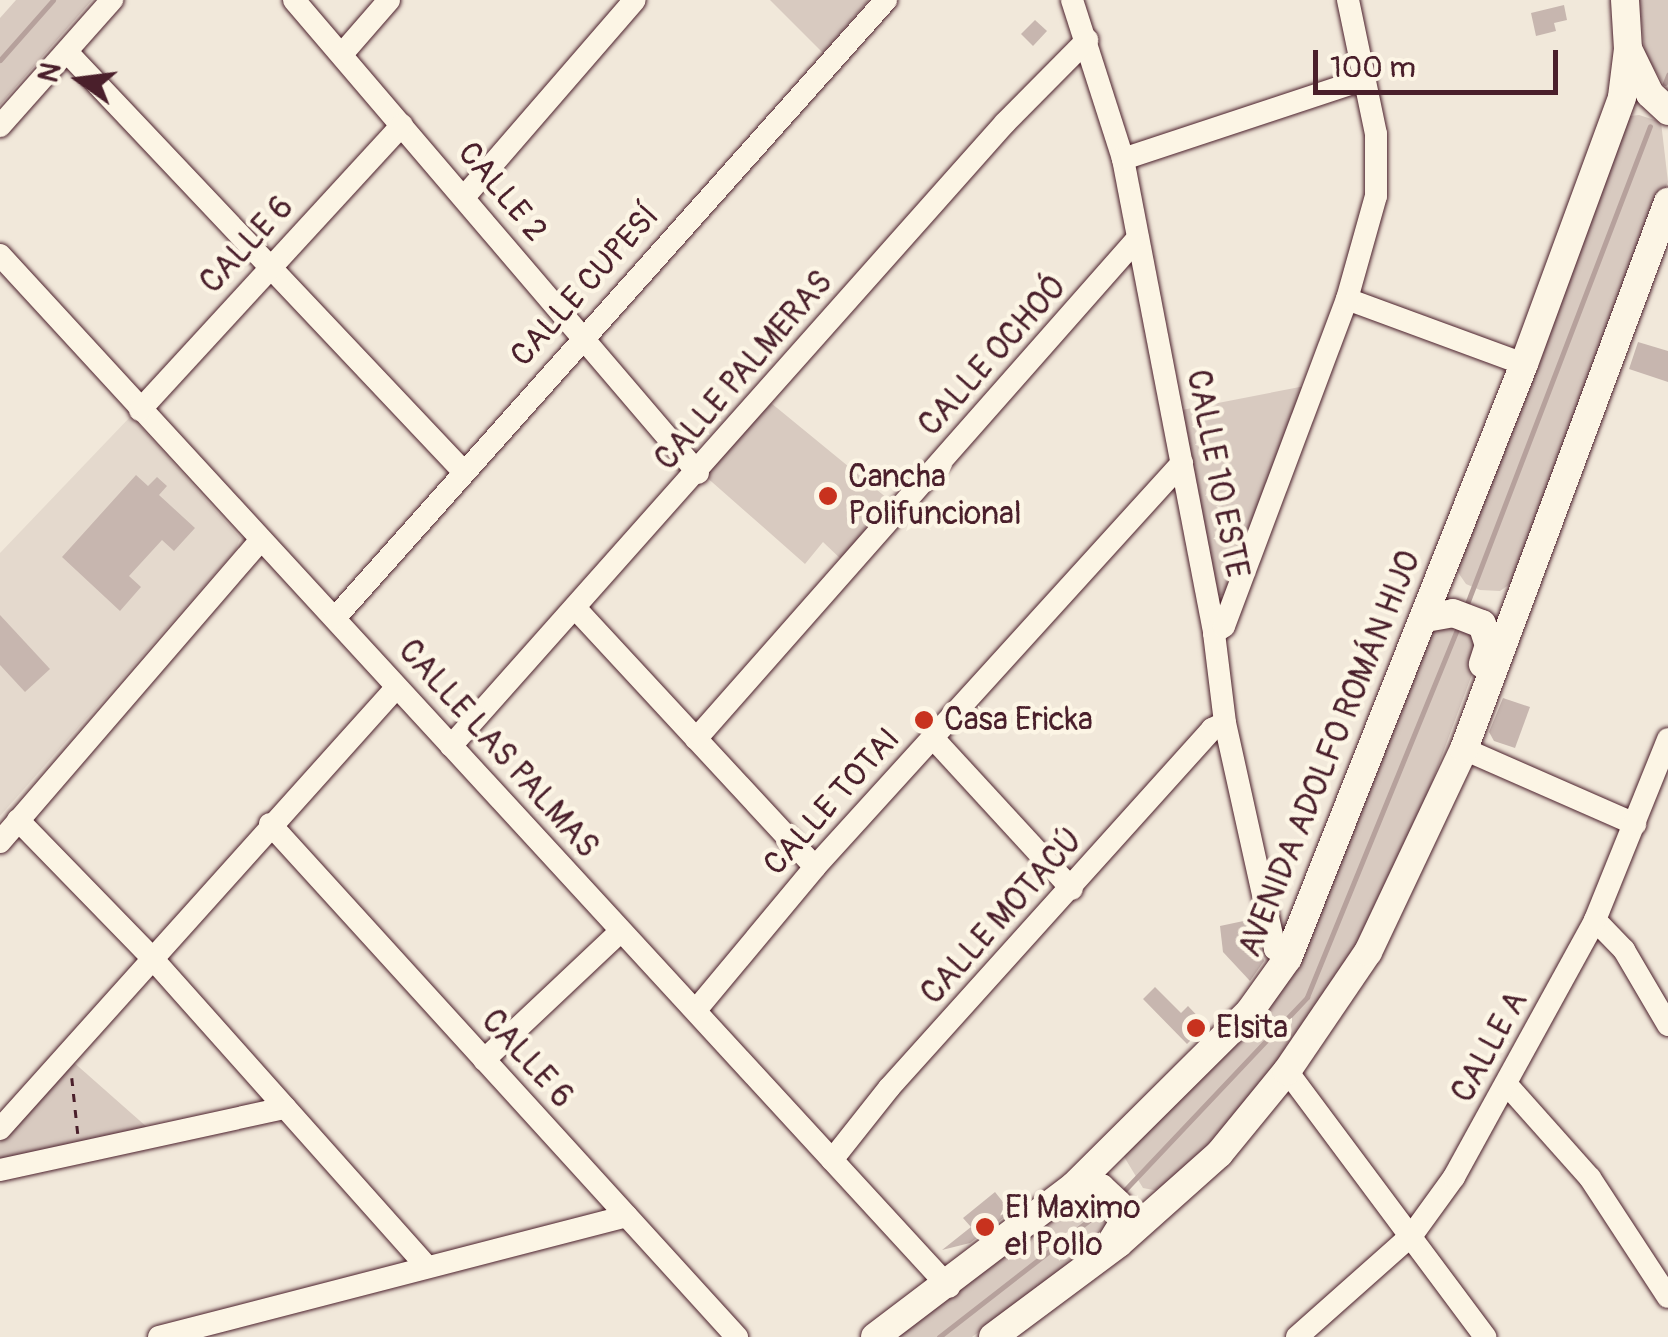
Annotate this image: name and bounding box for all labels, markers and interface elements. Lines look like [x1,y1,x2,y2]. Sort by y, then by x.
north arrow [30,30,130,130]
scale bar [1318,30,1563,92]
text: 100 m [1330,49,1416,86]
text: N [31,59,70,86]
street label: CALLE 2 [449,134,555,250]
street label: CALLE 6 [192,188,302,302]
street label: CALLE CUPESÍ [503,198,667,374]
street label: CALLE PALMERAS [647,264,841,478]
street label: CALLE OCHOÓ [911,268,1075,444]
street label: CALLE 10 ESTE [1178,367,1256,581]
place label: Cancha Polifuncional [848,459,1022,534]
marker: Cancha Polifuncional [817,485,839,507]
street label: AVENIDA ADOLFO ROMÁN HIJO [1231,546,1429,962]
street label: CALLE LAS PALMAS [390,632,606,866]
place label: Casa Ericka [944,701,1093,739]
marker: Casa Ericka [913,709,935,731]
street label: CALLE TOTAI [756,720,908,884]
street label: CALLE MOTACÚ [913,822,1091,1012]
street label: CALLE A [1444,985,1536,1109]
street label: CALLE 6 [473,1002,581,1116]
place label: Elsita [1216,1009,1288,1047]
marker: Elsita [1185,1017,1207,1039]
place label: El Maximo el Pollo [1005,1190,1141,1265]
marker: El Maximo el Pollo [974,1216,996,1238]

